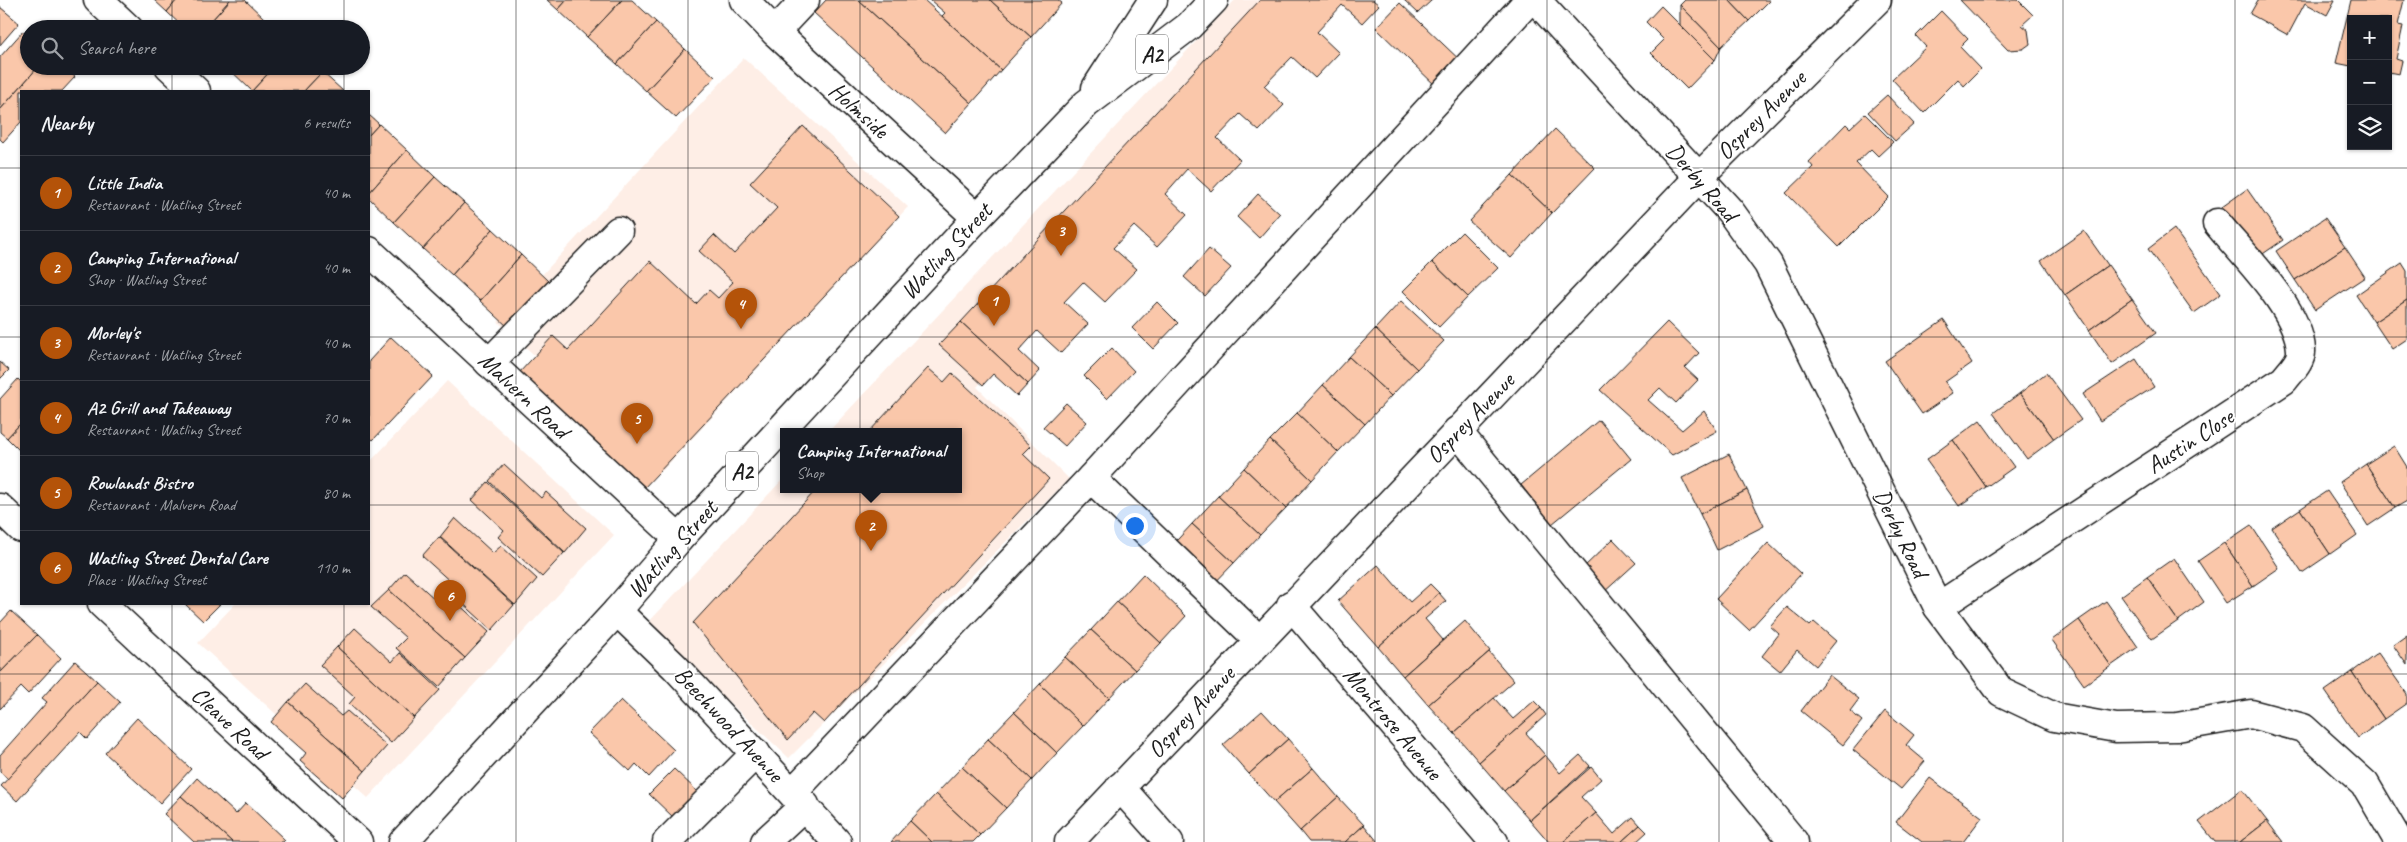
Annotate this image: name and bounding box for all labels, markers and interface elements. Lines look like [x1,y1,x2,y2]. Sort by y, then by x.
map controls [2347,15,2392,150]
button: + [2347,15,2392,60]
search box [20,20,370,75]
icon: search [38,34,66,62]
road number: A2 [1136,34,1168,74]
text: Search here [78,36,155,60]
button: − [2347,60,2392,105]
street label: Osprey Avenue [1710,62,1814,166]
street label: Holmside [823,75,897,146]
button: layers [2347,105,2392,150]
text: Nearby [40,110,93,136]
text: 6 results [303,113,350,133]
street label: Derby Road [1660,136,1747,230]
text: Little India [87,171,162,195]
text: 1 [52,183,60,203]
text: 40 m [323,183,350,203]
text: Restaurant · Watling Street [87,195,241,215]
street label: Watling Street [894,195,1000,306]
pin: 3 [1045,215,1077,256]
text: Camping International [87,246,236,270]
text: 2 [52,258,60,278]
text: 40 m [323,258,350,278]
text: Shop · Watling Street [87,270,206,290]
pin: 1 [978,285,1010,326]
pin: 4 [725,288,757,329]
text: Morley's [87,321,140,345]
text: 3 [52,333,60,353]
text: 40 m [323,333,350,353]
text: Restaurant · Watling Street [87,345,241,365]
street label: Malvern Road [472,345,578,447]
street label: Osprey Avenue [1419,365,1522,470]
text: A2 Grill and Takeaway [87,396,230,420]
street label: Austin Close [2141,401,2241,480]
pin: 5 [621,403,653,444]
text: 4 [52,408,60,428]
text: 70 m [323,408,350,428]
text: Restaurant · Watling Street [87,420,241,440]
popup [780,428,962,493]
text: Camping International [797,439,945,463]
road number: A2 [726,452,758,491]
text: Shop [797,463,824,483]
text: Rowlands Bistro [87,471,193,495]
text: 5 [53,483,59,503]
text: 80 m [323,483,350,503]
street label: Derby Road [1867,484,1937,585]
street label: Watling Street [620,492,725,604]
text: Restaurant · Malvern Road [87,495,236,515]
pin: 2 [855,510,887,551]
your location [1122,513,1148,539]
text: Watling Street Dental Care [87,546,268,570]
text: 6 [52,558,60,578]
text: 110 m [316,558,350,578]
text: Place · Watling Street [87,570,207,590]
pin: 6 [434,580,466,621]
street label: Osprey Avenue [1141,658,1243,764]
street label: Beechwood Avenue [668,660,792,790]
street label: Montrose Avenue [1337,660,1450,787]
street label: Cleave Road [185,680,277,769]

